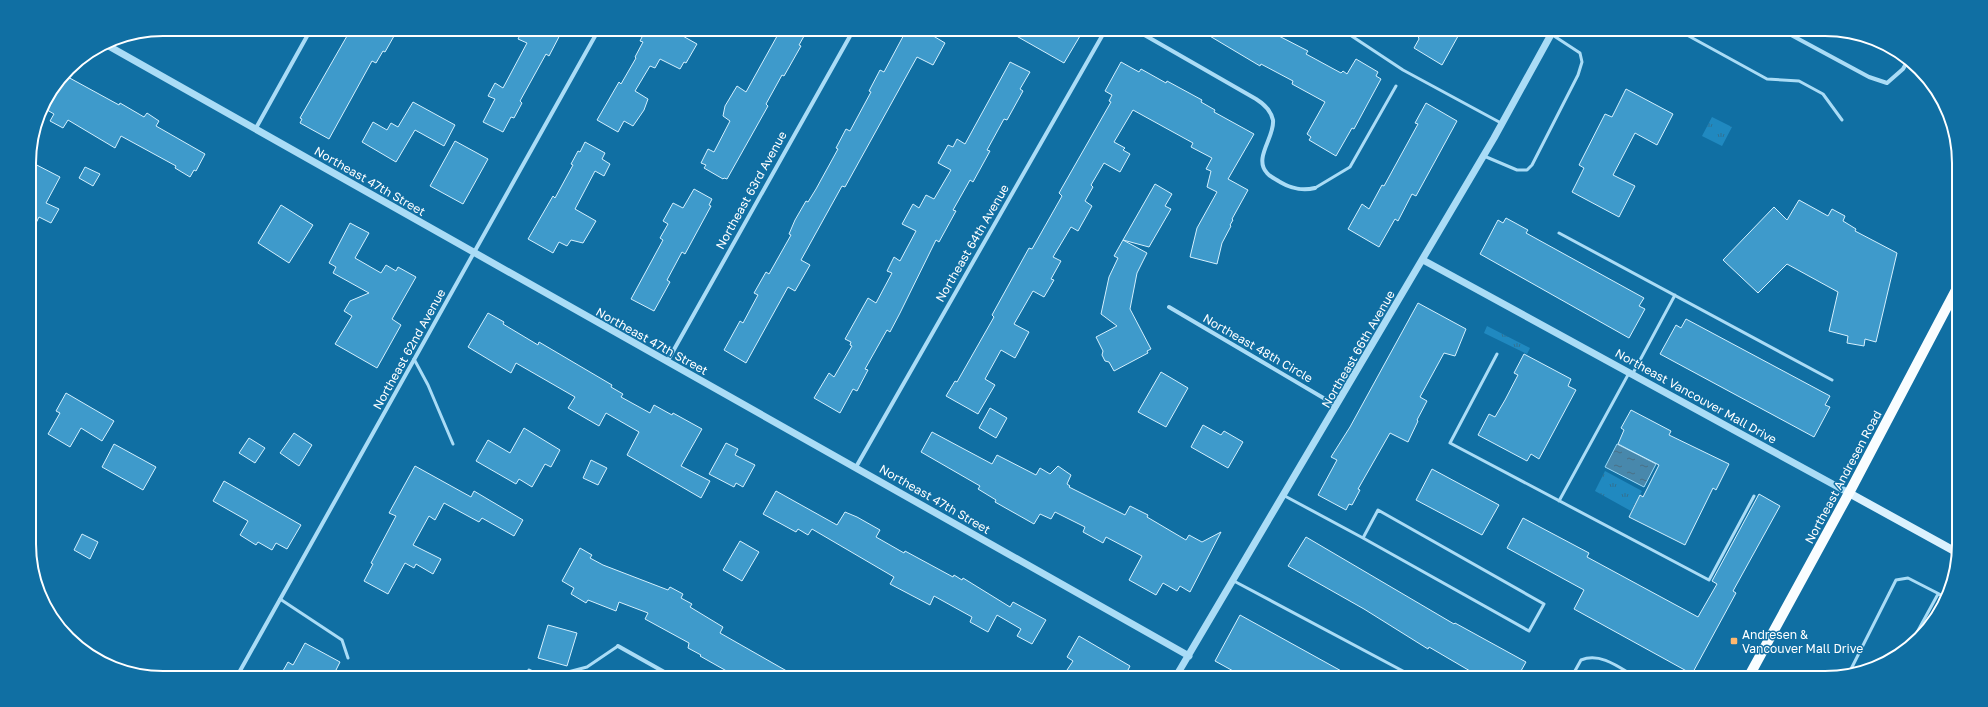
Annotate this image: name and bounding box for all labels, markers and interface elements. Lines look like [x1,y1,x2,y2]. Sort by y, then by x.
street label: Northeast 63rd Avenue [712,128,790,252]
street label: Northeast 47th Street [312,143,428,219]
street label: Northeast 64th Avenue [932,181,1012,305]
street label: Northeast 62nd Avenue [370,286,448,412]
street label: Northeast 66th Avenue [1318,287,1398,411]
street label: Northeast 47th Street [593,304,711,378]
street label: Northeast 48th Circle [1200,310,1316,386]
street label: Northeast Vancouver Mall Drive [1613,345,1779,447]
street label: Northeast Andresen Road [1801,408,1885,546]
street label: Northeast 47th Street [877,461,993,537]
place label: Andresen & Vancouver Mall Drive [1742,627,1863,656]
marker: Andresen & Vancouver Mall Drive [1729,636,1739,646]

